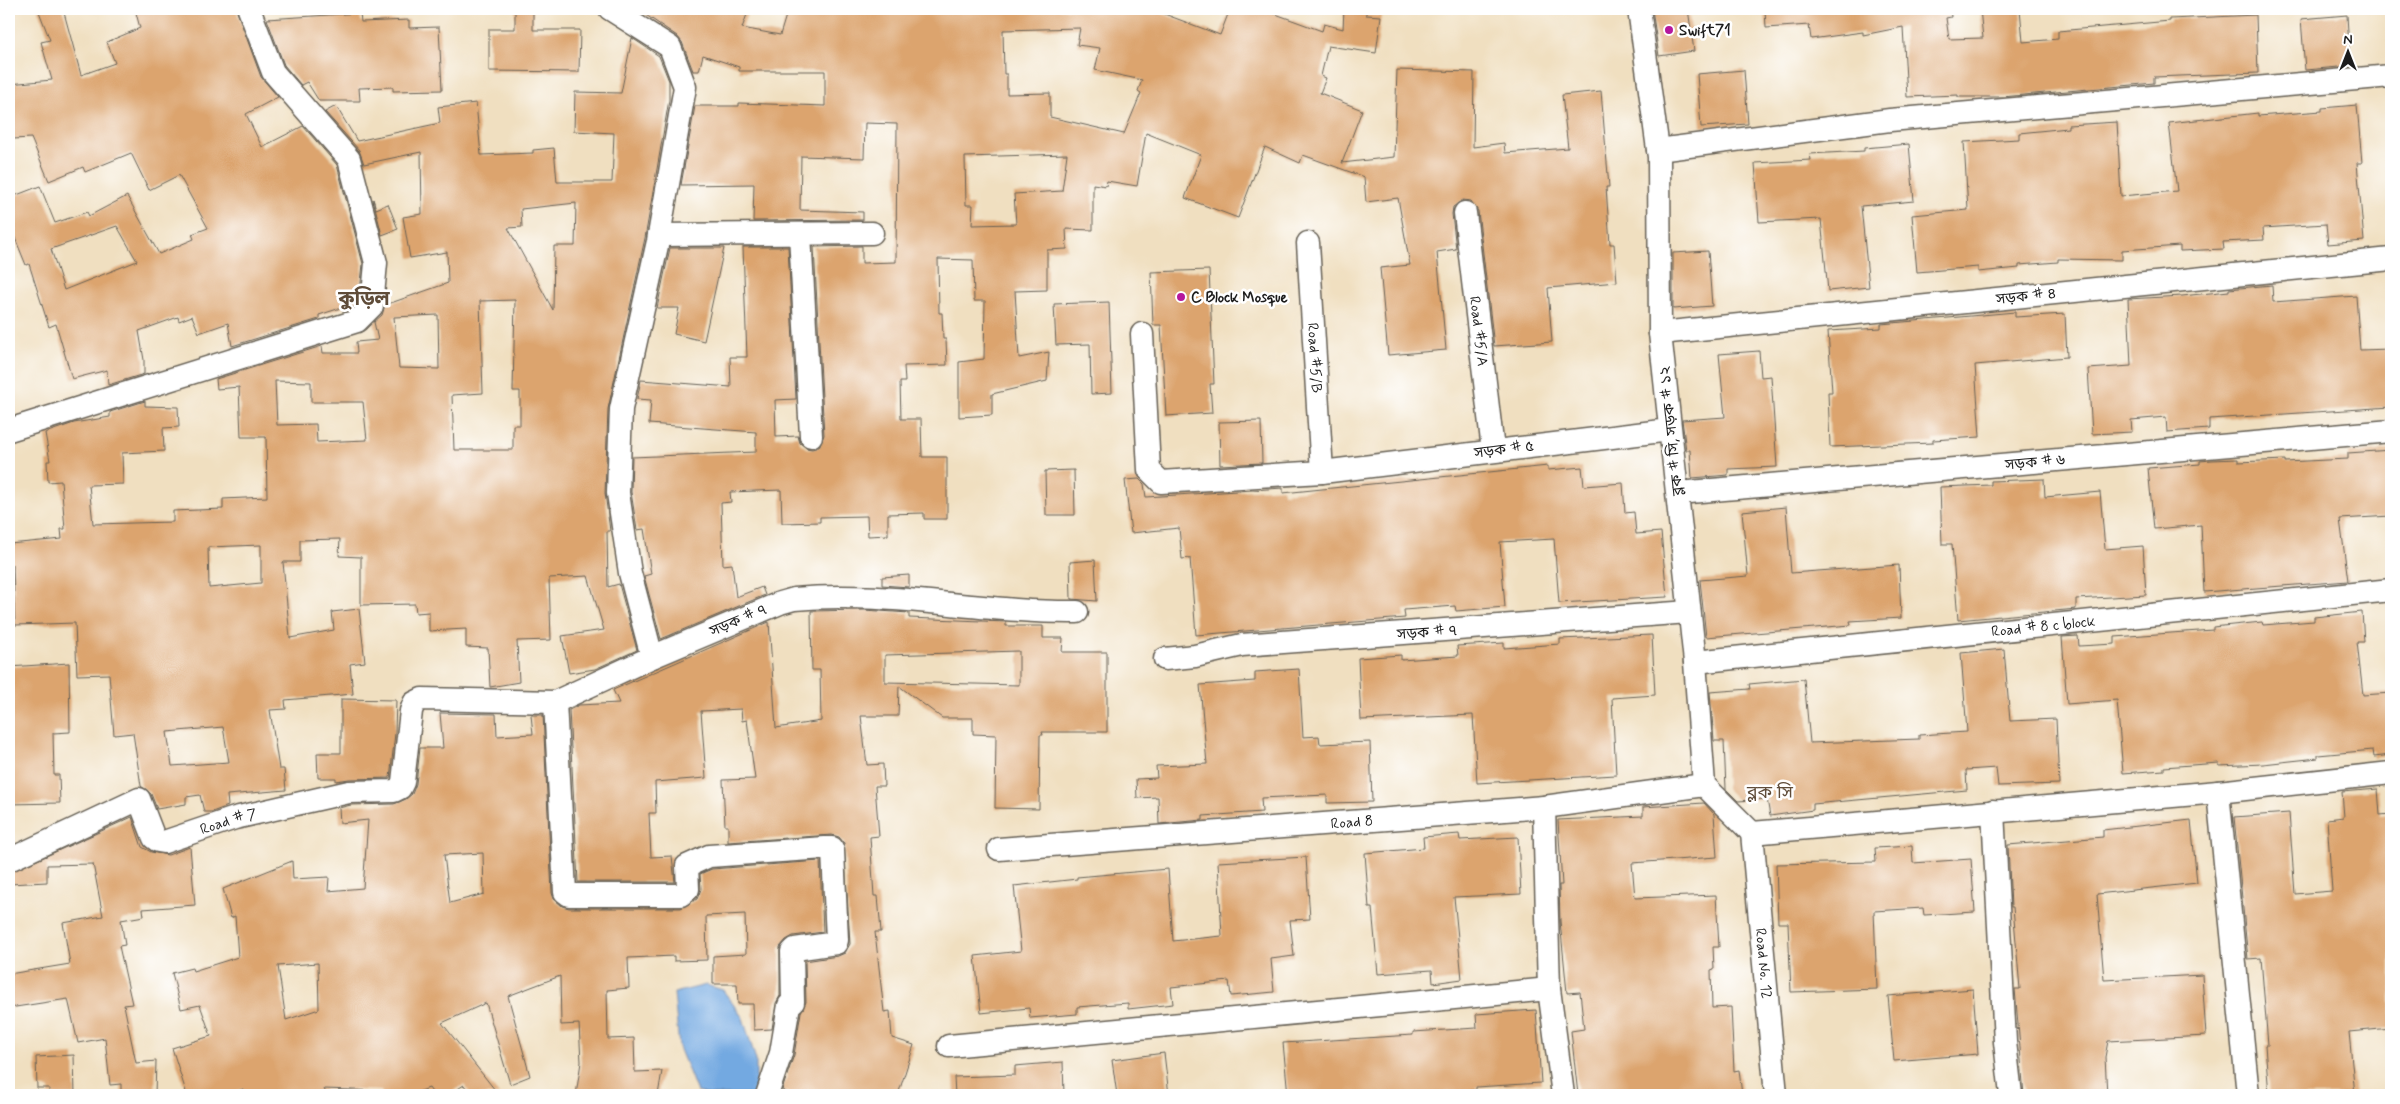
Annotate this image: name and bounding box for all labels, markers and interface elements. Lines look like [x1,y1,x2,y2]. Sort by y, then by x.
place label: Swift71 [1679,21,1731,41]
marker: Swift71 [1663,24,1675,36]
north arrow [2322,28,2372,78]
text: N [2343,31,2353,49]
street label: সড়ক # ৪ [1994,284,2057,310]
district label: কুড়িল [337,286,391,313]
place label: C Block Mosque [1191,288,1288,308]
marker: C Block Mosque [1175,291,1187,303]
street label: Road #5/A [1464,295,1492,368]
street label: Road #5/B [1302,322,1326,394]
street label: ব্লক # সি, সড়ক # ১২ [1655,365,1689,497]
street label: সড়ক # ৫ [1472,436,1535,464]
street label: সড়ক # ৬ [2003,450,2066,476]
street label: সড়ক # ৭ [706,600,770,642]
street label: Road # 8 c block [1990,612,2097,642]
street label: সড়ক # ৭ [1395,621,1458,645]
district label: ব্লক সি [1746,781,1794,805]
street label: Road # 7 [197,804,259,840]
street label: Road 8 [1330,811,1374,834]
street label: Road No. 12 [1750,927,1776,1000]

